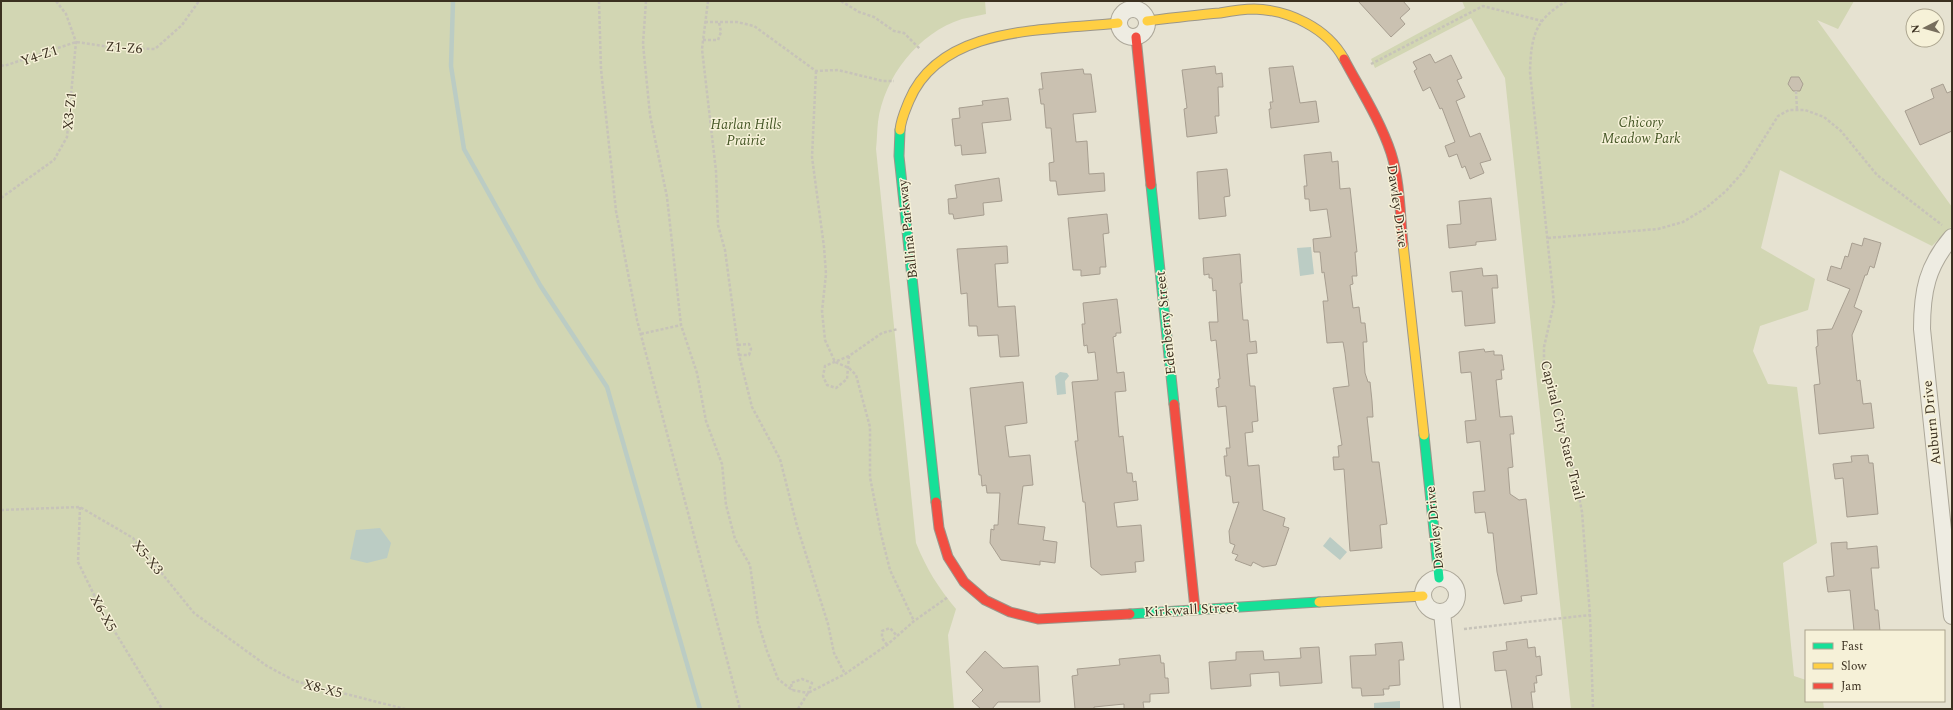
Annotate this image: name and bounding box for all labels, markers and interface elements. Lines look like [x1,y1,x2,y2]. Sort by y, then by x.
north arrow [1905,8,1945,48]
text: N [1907,24,1924,34]
street label: Z1-Z6 [105,36,143,59]
street label: Y4-Z1 [18,40,61,71]
street label: X3-Z1 [57,91,82,131]
park label: Chicory Meadow Park [1601,112,1681,149]
park label: Harlan Hills Prairie [711,114,782,151]
street label: Dawley Drive [1381,163,1414,249]
street label: Ballina Parkway [892,177,923,280]
street label: Edenberry Street [1150,270,1181,376]
street label: Capital City State Trail [1535,358,1590,502]
street label: Auburn Drive [1917,379,1946,466]
street label: Dawley Drive [1420,485,1449,571]
street label: X5-X3 [127,535,168,579]
street label: X6-X5 [85,591,122,636]
street label: Kirkwall Street [1144,597,1238,622]
legend [1805,630,1945,702]
text: Fast [1841,637,1863,656]
text: Slow [1841,657,1867,676]
street label: X8-X5 [301,674,345,703]
text: Jam [1841,677,1862,696]

